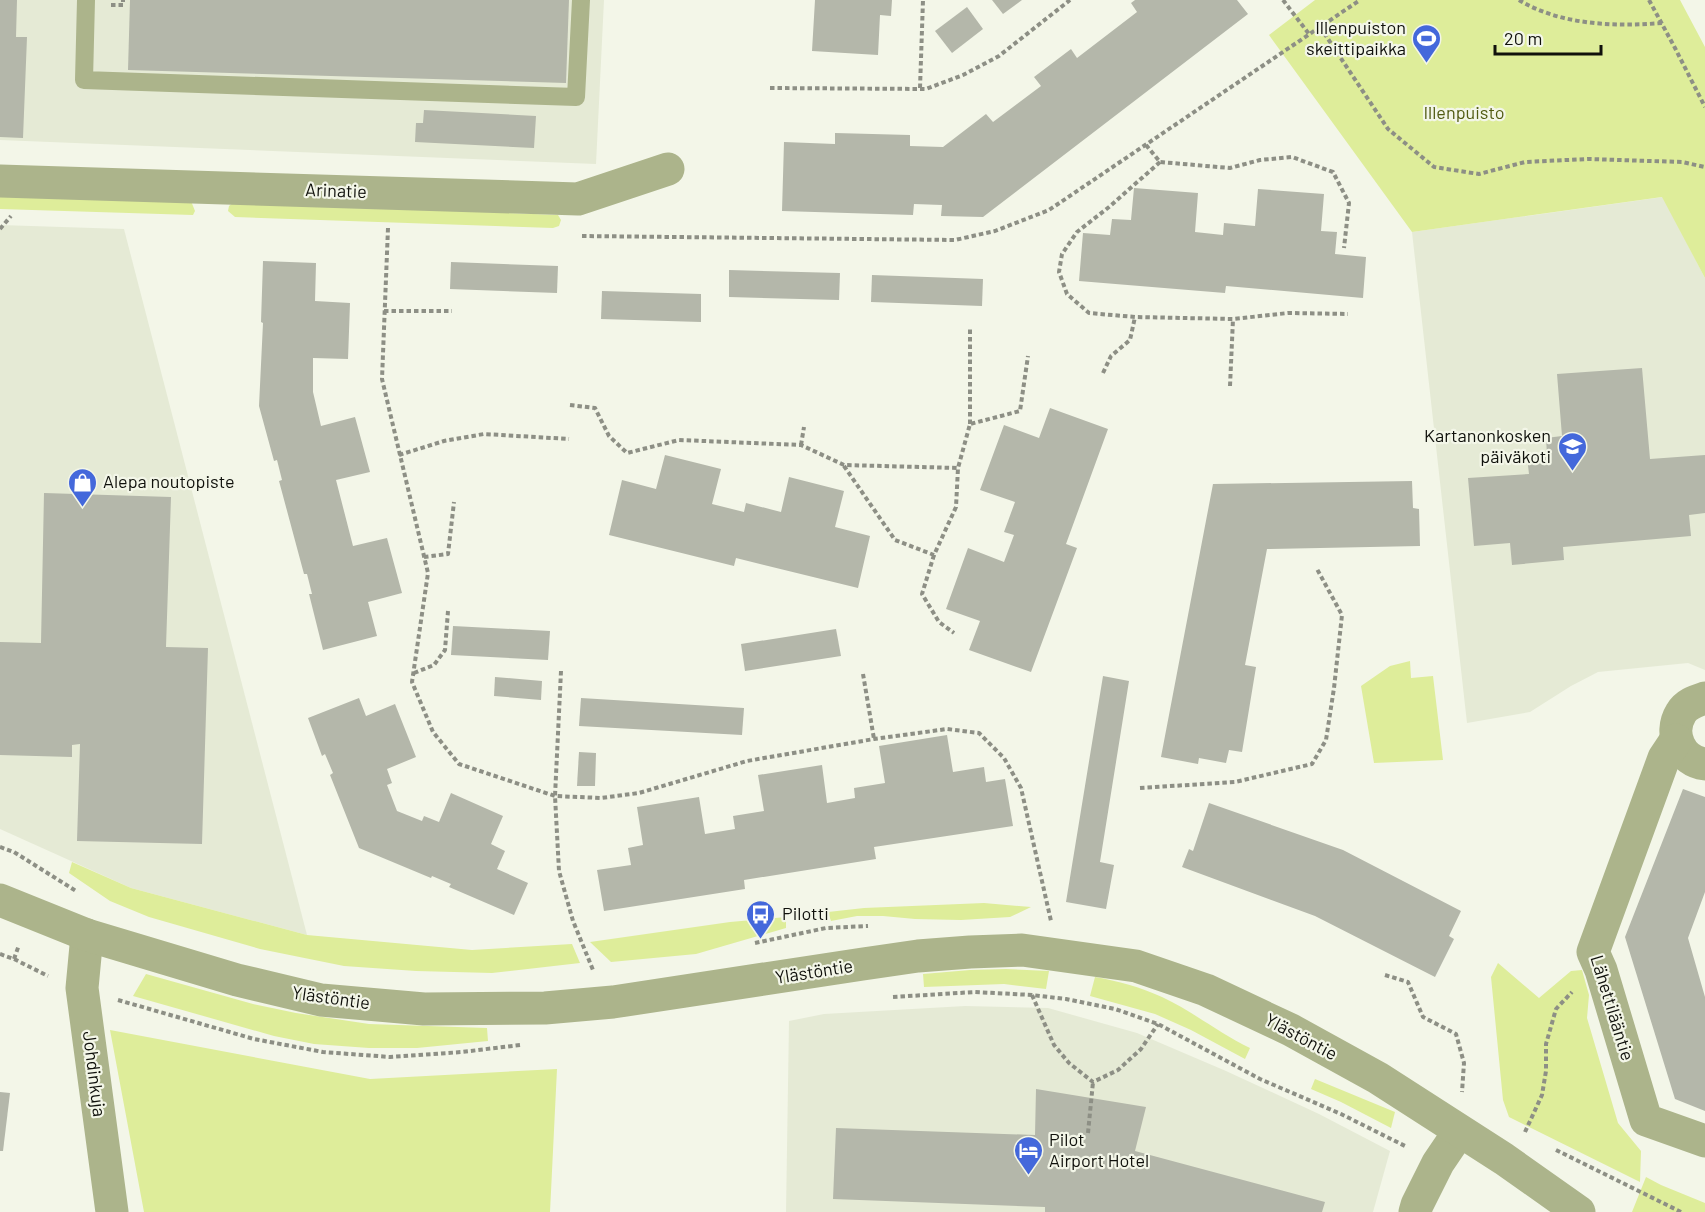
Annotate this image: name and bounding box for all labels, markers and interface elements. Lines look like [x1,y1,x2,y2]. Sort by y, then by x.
place label: Illenpuiston skeittipaikka [1306,16,1406,59]
scale bar [1495,18,1602,56]
sports icon: Illenpuiston skeittipaikka [1411,22,1443,64]
text: 20 m [1504,27,1542,49]
park label: Illenpuisto [1423,101,1505,123]
street label: Arinatie [305,178,367,202]
place label: Kartanonkosken päiväkoti [1424,424,1551,467]
school or university icon: Kartanonkosken päiväkoti [1556,430,1588,472]
shop icon: Alepa noutopiste [66,466,98,508]
place label: Alepa noutopiste [103,470,235,492]
bus stop icon: Pilotti [745,898,777,940]
place label: Pilotti [782,902,829,924]
street label: Lähettilääntie [1586,952,1639,1063]
street label: Ylästöntie [773,954,854,988]
street label: Ylästöntie [291,981,372,1013]
street label: Ylästöntie [1262,1008,1341,1064]
street label: Johdinkuja [79,1030,111,1118]
place label: Pilot Airport Hotel [1049,1128,1149,1171]
hotel icon: Pilot Airport Hotel [1012,1134,1044,1176]

